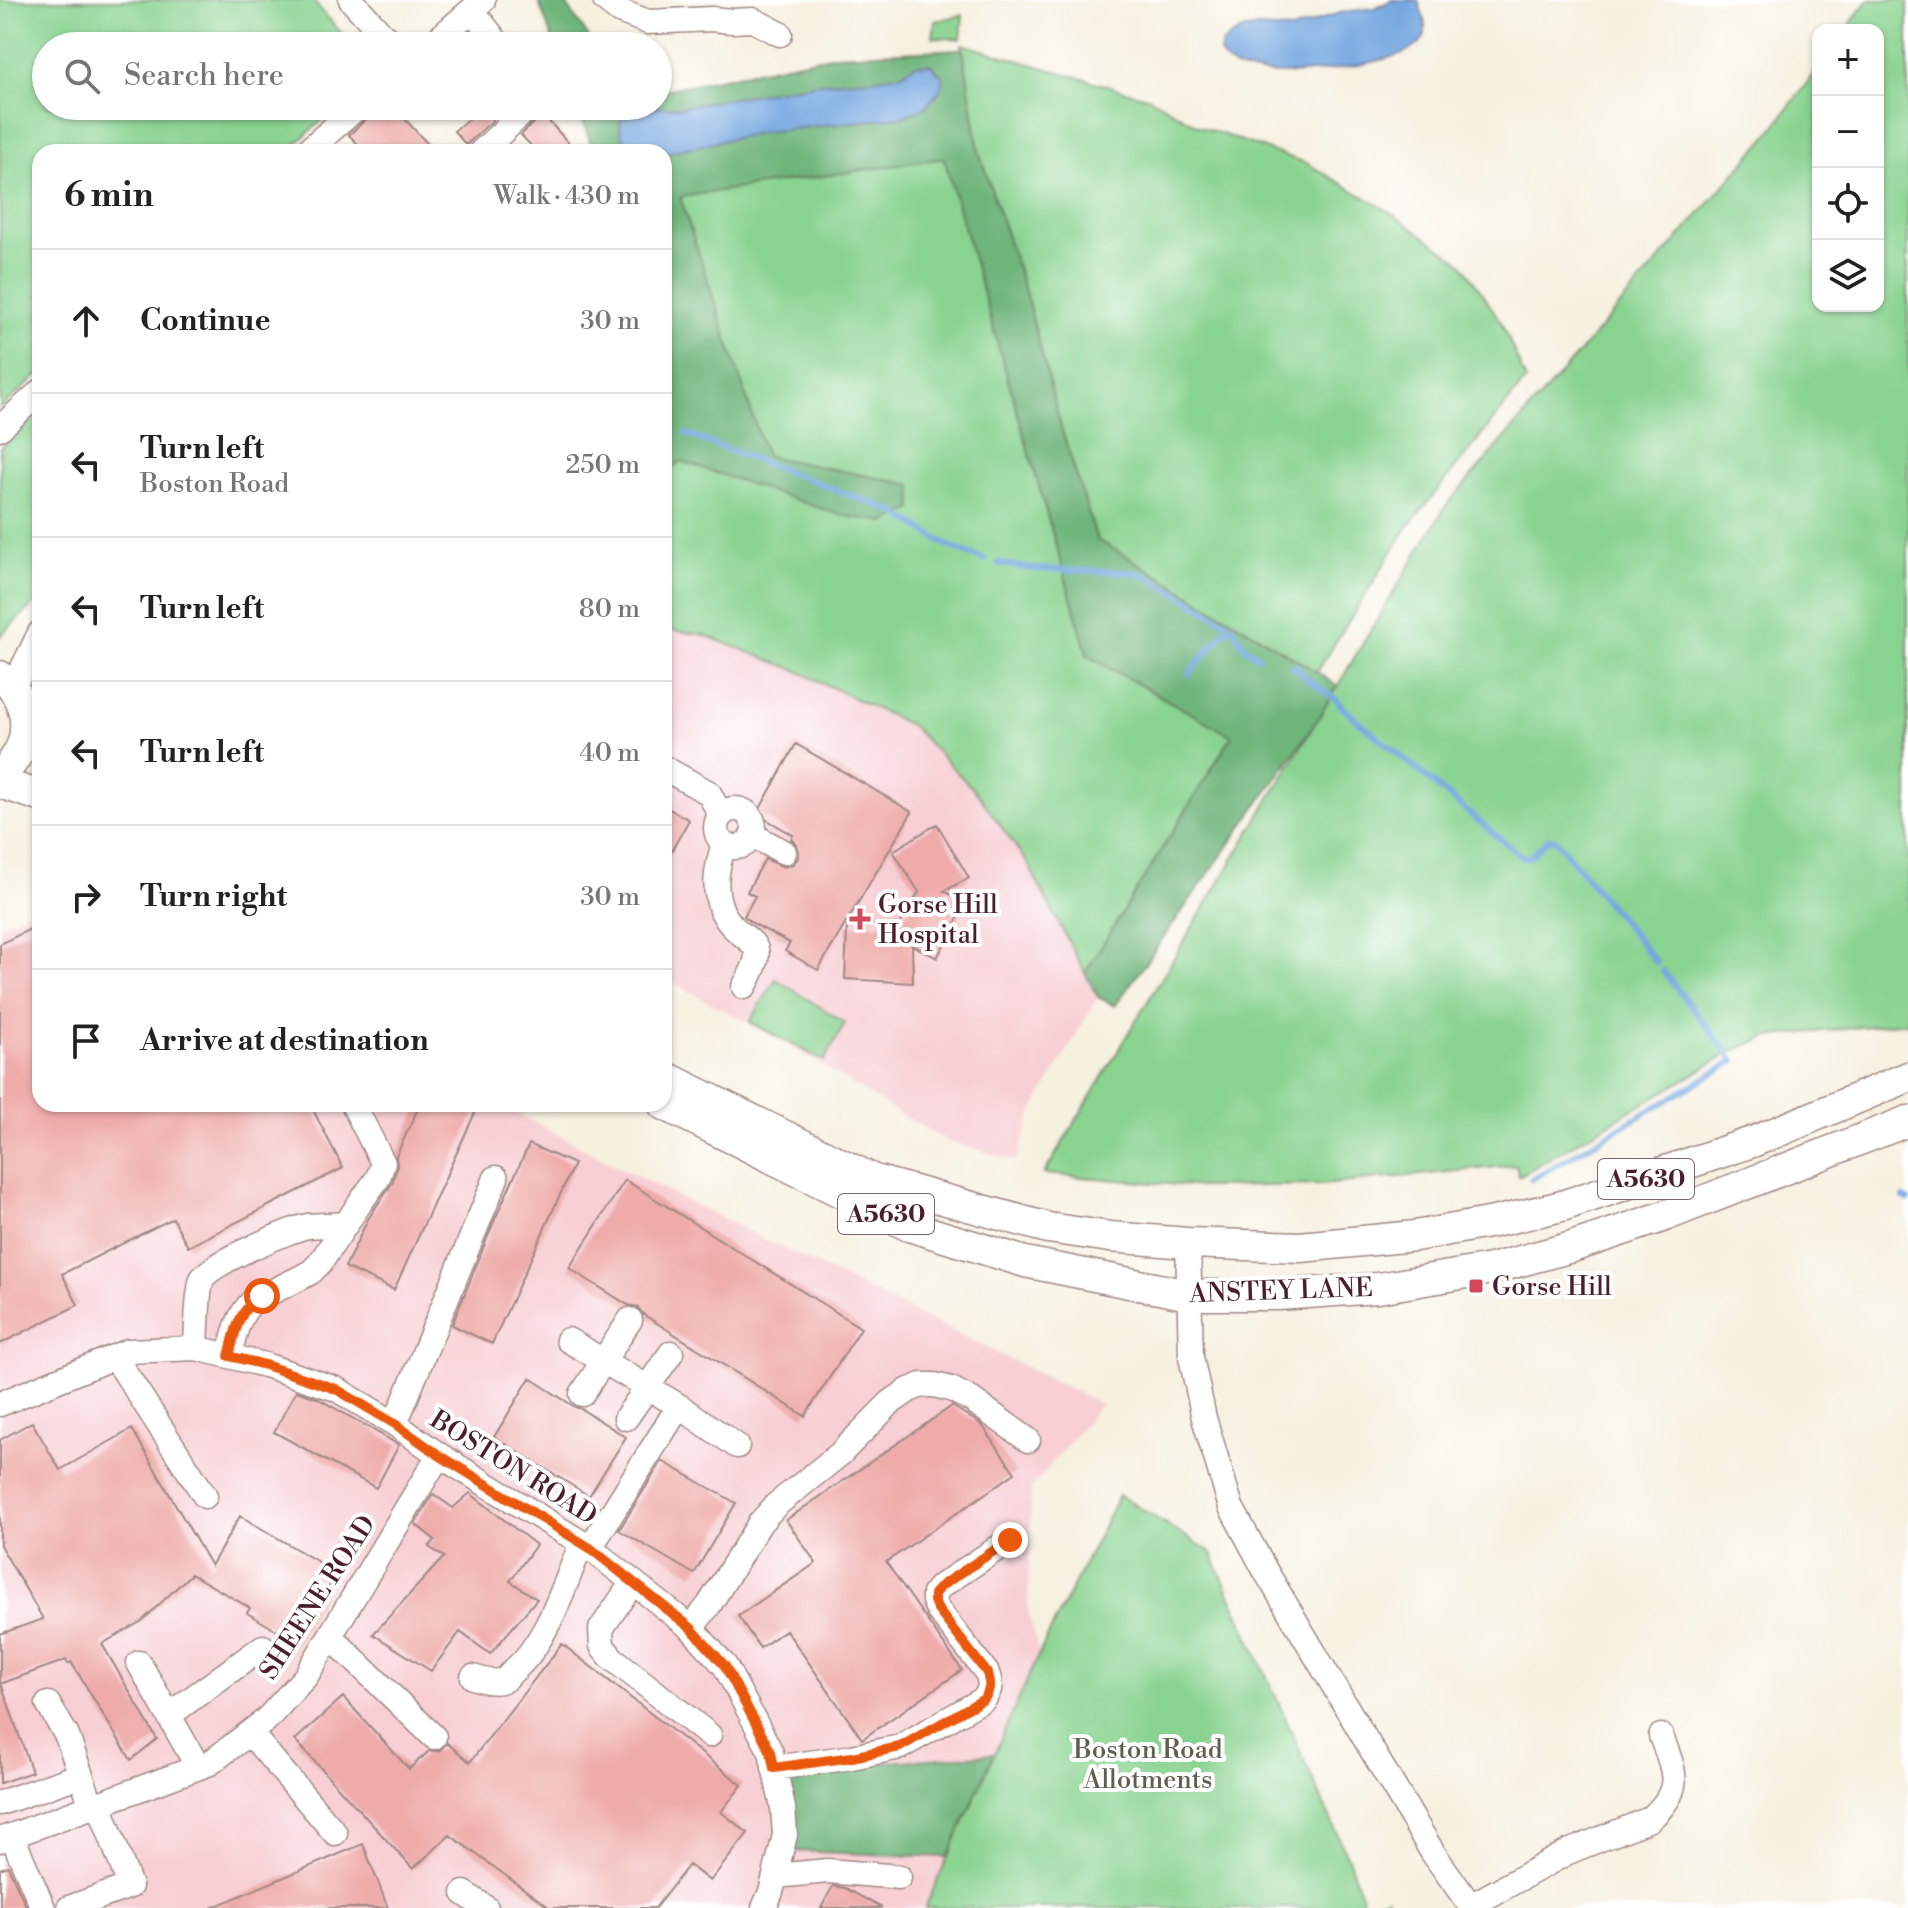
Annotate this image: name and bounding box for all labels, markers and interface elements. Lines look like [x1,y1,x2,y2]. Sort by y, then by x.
map controls [1812,24,1884,312]
button: + [1812,24,1884,96]
search box [32,32,672,120]
icon: search [60,54,104,98]
text: Search here [124,57,284,95]
button: − [1812,96,1884,168]
button: locate [1812,168,1884,240]
text: 6 min [64,175,154,217]
text: Walk · 430 m [493,180,640,212]
button: layers [1812,240,1884,312]
icon: ahead [64,299,108,343]
text: Continue [140,302,271,340]
text: 30 m [580,305,640,337]
text: Turn left [140,430,264,468]
icon: left [64,443,108,487]
text: 250 m [565,449,640,481]
text: Boston Road [140,468,289,500]
icon: left [64,587,108,631]
text: Turn left [140,590,264,628]
text: 80 m [579,593,640,625]
icon: left [64,731,108,775]
text: Turn left [140,734,264,772]
text: 40 m [579,737,640,769]
icon: right [64,875,108,919]
text: Turn right [140,878,287,916]
text: 30 m [580,881,640,913]
place label: Gorse Hill Hospital [878,889,998,951]
marker: Gorse Hill Hospital [849,908,871,930]
icon: arrive [64,1019,108,1063]
text: Arrive at destination [140,1022,429,1060]
road number: A5630 [1598,1159,1694,1199]
road number: A5630 [838,1194,934,1234]
place label: Gorse Hill [1492,1271,1612,1303]
street label: ANSTEY LANE [1188,1272,1373,1310]
marker: Gorse Hill [1467,1277,1485,1295]
route start [244,1278,280,1314]
street label: BOSTON ROAD [423,1403,603,1532]
street label: SHEENE ROAD [253,1510,383,1686]
route end [992,1522,1028,1558]
park label: Boston Road Allotments [1072,1734,1223,1796]

